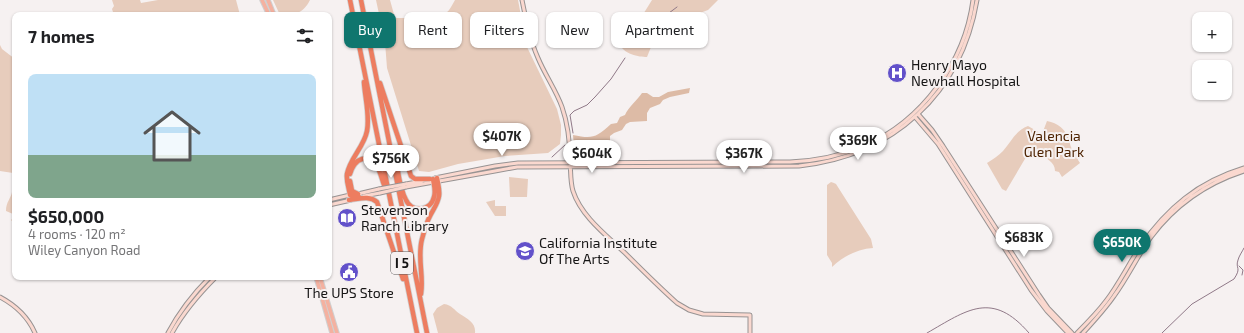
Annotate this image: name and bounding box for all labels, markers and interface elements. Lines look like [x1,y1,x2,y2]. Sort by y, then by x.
chip: Buy [344,12,396,48]
chip: Rent [404,12,462,48]
chip: Filters [470,12,538,48]
chip: New [546,12,603,48]
chip: Apartment [611,12,708,48]
map controls [1192,12,1232,100]
button: + [1192,12,1232,52]
icon: filters [294,25,316,47]
text: 7 homes [28,26,95,46]
place label: Henry Mayo Newhall Hospital [911,56,1021,89]
button: − [1192,60,1232,100]
hospital icon: Henry Mayo Newhall Hospital [886,62,908,84]
icon: home [136,100,208,172]
pin: $407K [474,123,530,157]
pin: $369K [830,127,886,161]
park label: Valencia Glen Park [1024,127,1084,160]
text: $407K [482,128,522,144]
text: $369K [839,132,877,148]
pin: $604K [564,140,620,174]
pin: $367K [716,140,772,174]
pin: $756K [363,145,419,179]
text: $604K [572,145,612,161]
text: $367K [725,145,763,161]
text: $756K [372,150,410,166]
place label: Stevenson Ranch Library [361,201,449,234]
text: $650,000 [28,206,104,226]
library icon: Stevenson Ranch Library [336,207,358,229]
pin: $683K [996,224,1052,258]
text: 4 rooms · 120 m² [28,226,126,242]
text: $683K [1005,229,1043,245]
pin: $650K [1094,229,1150,263]
place label: California Institute Of The Arts [539,234,657,267]
text: $650K [1103,234,1141,250]
school or university icon: California Institute Of The Arts [514,240,536,262]
text: Wiley Canyon Road [28,242,141,258]
road number: I 5 [391,252,413,274]
public building icon: The UPS Store [338,261,360,283]
place label: The UPS Store [304,284,394,301]

